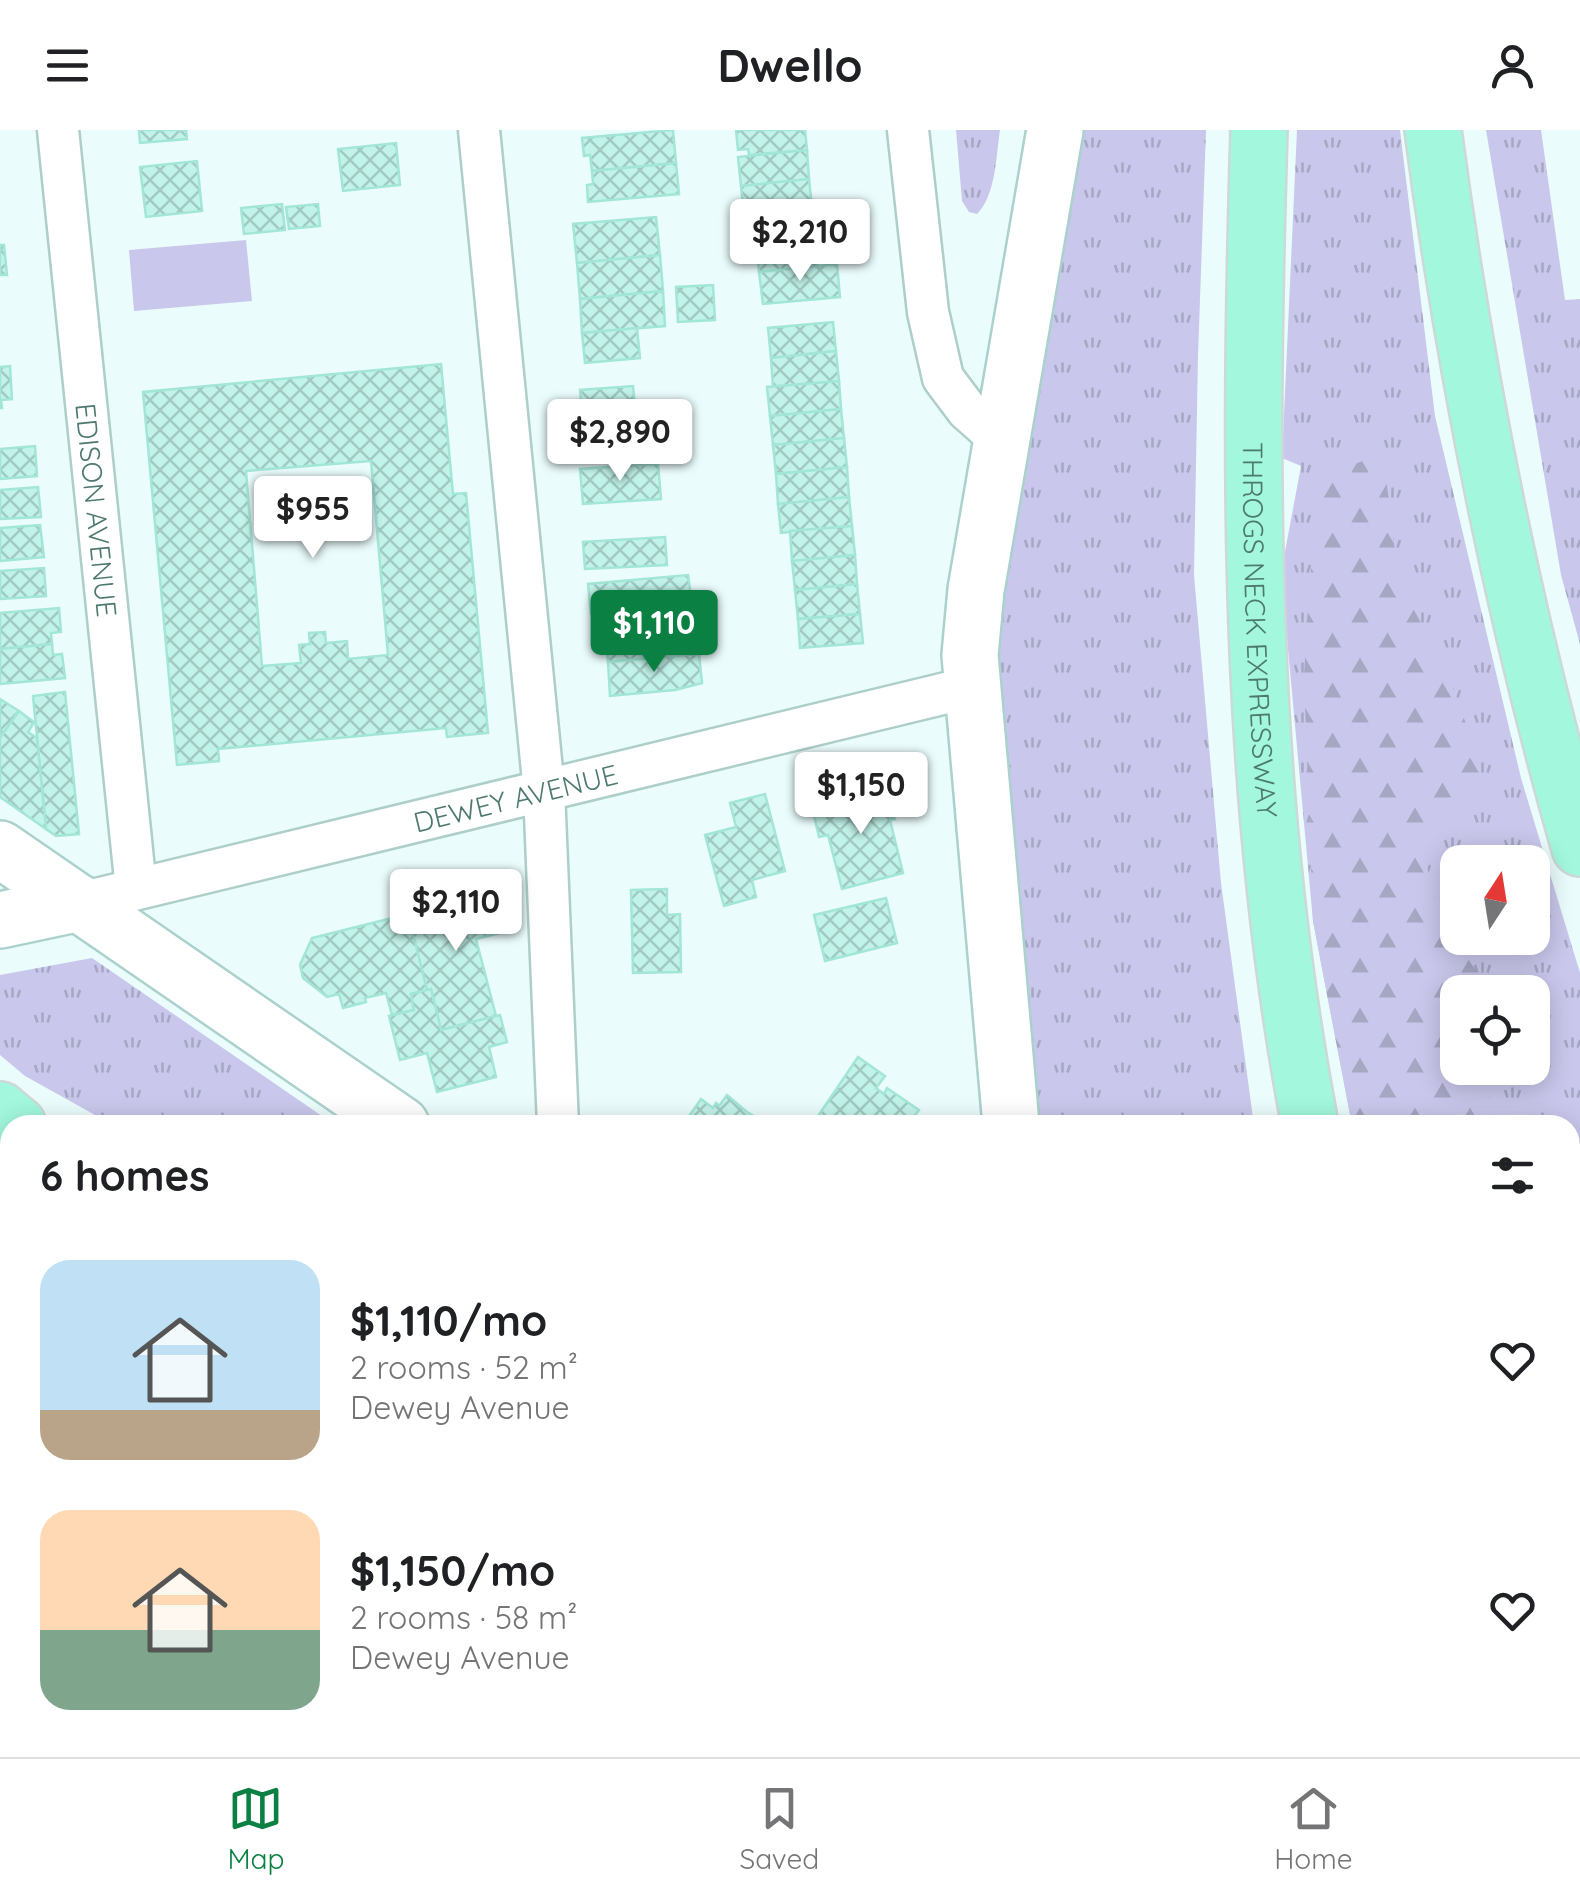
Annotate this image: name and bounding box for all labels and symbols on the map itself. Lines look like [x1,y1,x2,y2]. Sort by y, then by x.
pin: $2,210 [719,199,881,284]
pin: $2,890 [539,399,701,484]
street label: EDISON AVENUE [69,401,125,619]
street label: THROGS NECK EXPRESSWAY [1236,442,1286,819]
pin: $955 [254,476,372,561]
pin: $1,110 [573,590,735,675]
pin: $1,150 [780,752,942,837]
street label: DEWEY AVENUE [410,756,621,839]
north arrow [1440,845,1550,955]
pin: $2,110 [375,869,537,954]

